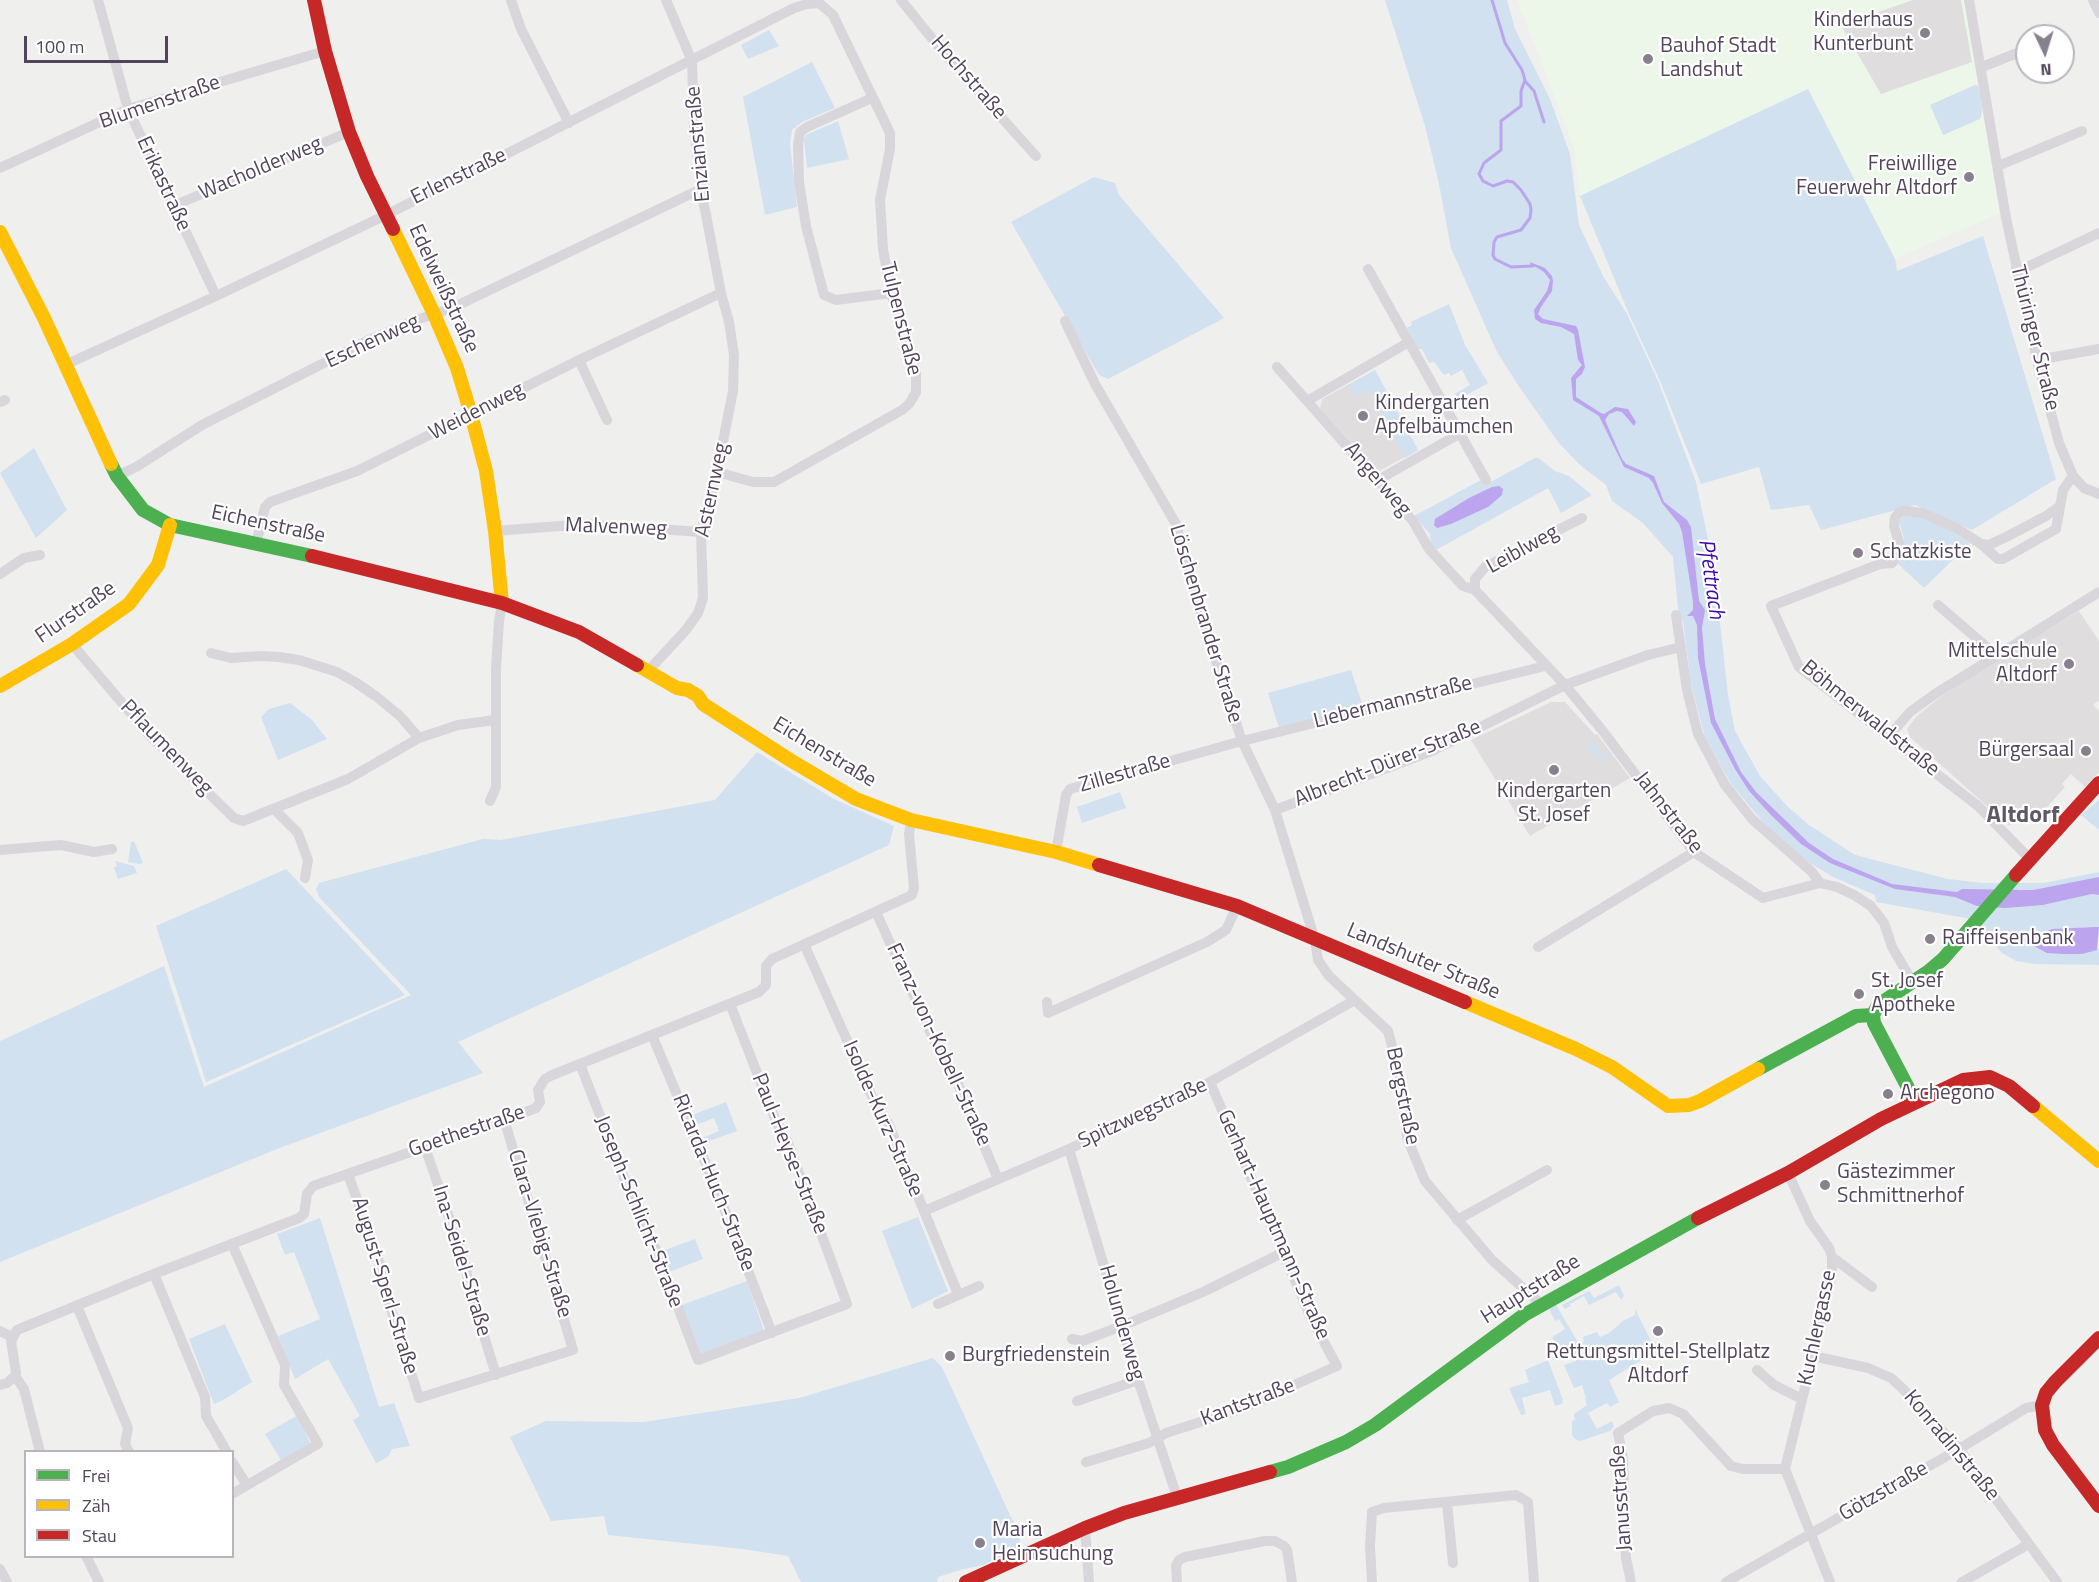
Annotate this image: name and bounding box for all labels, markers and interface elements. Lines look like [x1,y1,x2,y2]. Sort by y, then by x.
place label: Kinderhaus Kunterbunt [1813,8,1913,58]
scale bar [27,24,171,62]
north arrow [2015,24,2075,84]
marker: Kinderhaus Kunterbunt [1918,26,1932,40]
street label: Hochstraße [925,31,1011,125]
text: 100 m [35,33,84,60]
place label: Bauhof Stadt Landshut [1660,34,1776,84]
marker: Bauhof Stadt Landshut [1641,52,1655,66]
text: N [2040,58,2052,82]
street label: Blumenstraße [96,71,224,135]
street label: Enzianstraße [681,85,717,203]
street label: Wacholderweg [196,132,326,206]
street label: Erikastraße [130,133,196,235]
street label: Erlenstraße [407,143,511,211]
place label: Freiwillige Feuerwehr Altdorf [1796,152,1957,202]
marker: Freiwillige Feuerwehr Altdorf [1962,170,1976,184]
street label: Edelweißstraße [402,221,484,357]
street label: Tulpenstraße [874,260,926,378]
street label: Thüringer Straße [2004,263,2064,413]
street label: Eschenweg [322,309,424,375]
street label: Weidenweg [425,377,529,447]
place label: Kindergarten Apfelbäumchen [1375,391,1513,441]
marker: Kindergarten Apfelbäumchen [1356,409,1370,423]
street label: Angerweg [1338,438,1416,522]
street label: Asternweg [691,440,735,540]
street label: Eichenstraße [209,501,327,549]
street label: Malvenweg [565,514,667,542]
street label: Leiblweg [1483,520,1563,580]
street label: Löschenbrander Straße [1163,522,1247,726]
water label: Pfettrach [1691,537,1729,621]
place label: Schatzkiste [1870,540,1972,566]
marker: Schatzkiste [1851,546,1865,560]
street label: Flurstraße [31,576,121,650]
place label: Mittelschule Altdorf [1948,639,2057,689]
street label: Böhmerwaldstraße [1796,655,1944,783]
marker: Mittelschule Altdorf [2062,657,2076,671]
street label: Liebermannstraße [1311,671,1475,735]
street label: Pflaumenweg [114,695,218,801]
street label: Eichenstraße [768,712,880,794]
street label: Albrecht-Dürer-Straße [1291,715,1485,813]
place label: Bürgersaal [1978,738,2074,764]
marker: Bürgersaal [2079,744,2093,758]
street label: Zillestraße [1076,749,1174,799]
marker: Kindergarten St. Josef [1547,763,1561,777]
street label: Jahnstraße [1628,767,1708,859]
place label: Kindergarten St. Josef [1497,779,1611,829]
district label: Altdorf [1986,802,2060,830]
street label: Landshuter Straße [1343,918,1503,1006]
place label: Raiffeisenbank [1942,926,2074,952]
marker: Raiffeisenbank [1923,932,1937,946]
street label: Franz-von-Kobell-Straße [880,940,996,1150]
place label: St. Josef Apotheke [1871,969,1955,1019]
marker: St. Josef Apotheke [1852,987,1866,1001]
street label: Isolde-Kurz-Straße [836,1037,928,1201]
street label: Bergstraße [1379,1045,1425,1147]
street label: Paul-Heyse-Straße [745,1070,833,1238]
street label: Spitzwegstraße [1075,1073,1211,1155]
place label: Archegono [1900,1081,1995,1107]
marker: Archegono [1881,1087,1895,1101]
street label: Ricarda-Huch-Straße [666,1091,760,1275]
street label: Goethestraße [406,1100,528,1164]
street label: Gerhart-Hauptmann-Straße [1211,1106,1335,1344]
street label: Joseph-Schlicht-Straße [588,1112,688,1312]
street label: Clara-Viebig-Straße [501,1147,577,1321]
place label: Gästezimmer Schmittnerhof [1837,1160,1964,1210]
marker: Gästezimmer Schmittnerhof [1818,1178,1832,1192]
street label: Ina-Seidel-Straße [426,1183,496,1339]
street label: August-Sperl-Straße [345,1194,423,1378]
street label: Hauptstraße [1477,1250,1585,1330]
street label: Holunderweg [1093,1262,1149,1384]
street label: Kuchlergasse [1793,1268,1843,1388]
marker: Rettungsmittel-Stellplatz Altdorf [1651,1324,1665,1338]
place label: Rettungsmittel-Stellplatz Altdorf [1546,1340,1770,1390]
place label: Burgfriedenstein [962,1343,1110,1369]
marker: Burgfriedenstein [943,1349,957,1363]
street label: Kantstraße [1197,1374,1299,1432]
street label: Konradinstraße [1898,1386,2004,1506]
street label: Janusstraße [1606,1444,1638,1552]
legend [24,1450,234,1558]
street label: Götzstraße [1835,1456,1933,1528]
text: Frei [82,1462,110,1489]
text: Zäh [82,1492,110,1519]
place label: Maria Heimsuchung [992,1518,1113,1568]
text: Stau [82,1522,117,1549]
marker: Maria Heimsuchung [973,1536,987,1550]

